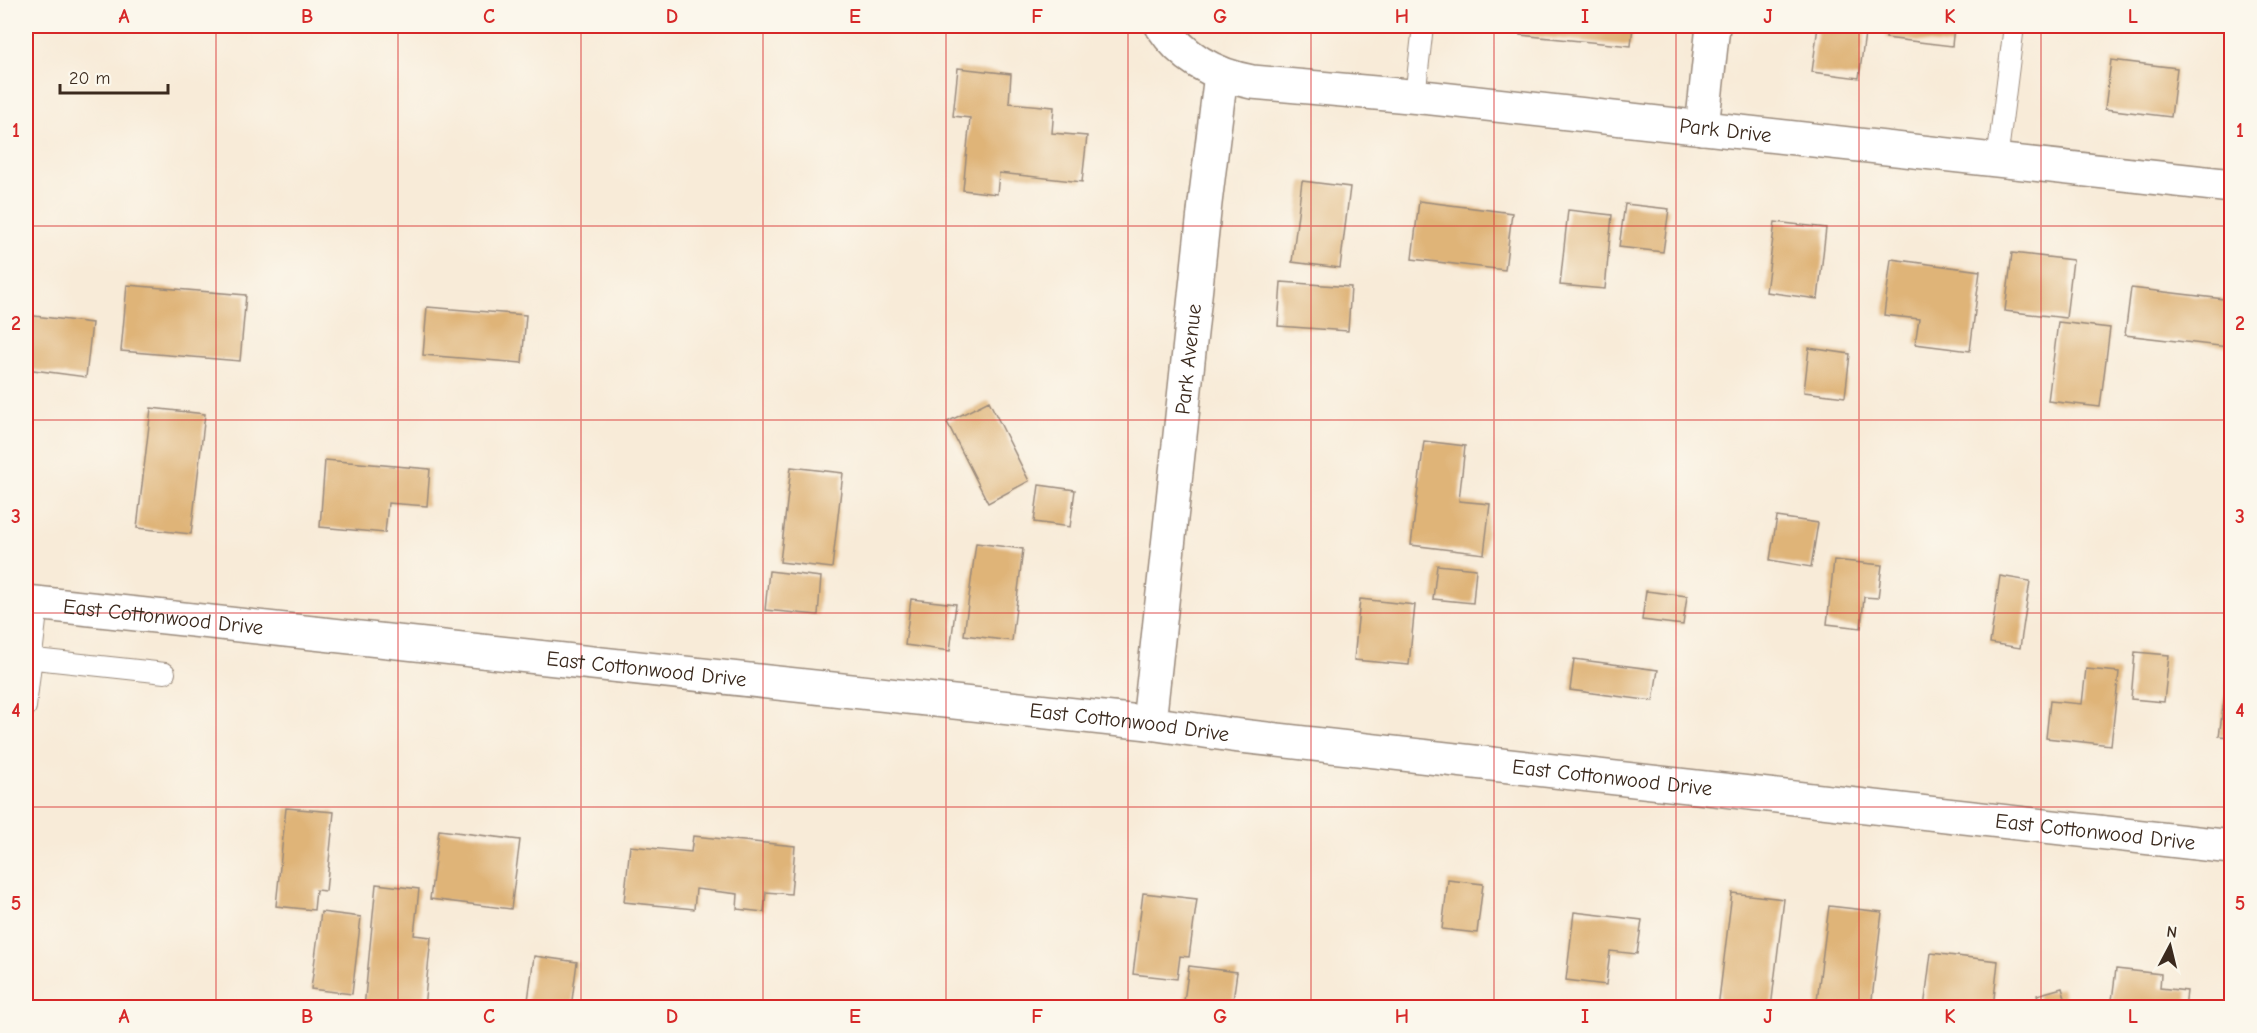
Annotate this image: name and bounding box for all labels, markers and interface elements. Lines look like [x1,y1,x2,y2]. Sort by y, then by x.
text: A [118,5,130,28]
text: B [301,5,313,28]
text: C [483,5,495,28]
text: D [666,5,678,28]
text: E [849,5,861,28]
text: F [1031,5,1043,28]
text: G [1213,5,1227,28]
text: H [1395,5,1409,28]
text: I [1581,5,1589,28]
text: J [1763,5,1773,28]
text: K [1944,5,1956,28]
text: L [2128,5,2138,28]
scale bar [60,57,168,95]
text: 20 m [69,68,110,89]
street label: Park Drive [1678,113,1773,147]
text: 1 [12,119,20,142]
text: 1 [2236,119,2244,142]
street label: Park Avenue [1170,303,1206,416]
text: 2 [11,312,21,335]
text: 2 [2235,312,2245,335]
text: 3 [11,505,21,528]
text: 3 [2235,505,2245,528]
street label: East Cottonwood Drive [62,594,264,639]
street label: East Cottonwood Drive [545,646,748,692]
street label: East Cottonwood Drive [1028,698,1231,746]
text: 4 [11,699,21,722]
text: 4 [2235,699,2245,722]
street label: East Cottonwood Drive [1511,754,1714,801]
street label: East Cottonwood Drive [1994,809,2196,855]
text: 5 [11,892,21,915]
text: 5 [2235,892,2245,915]
north arrow [2140,916,2200,976]
text: N [2165,923,2178,942]
text: A [118,1005,130,1028]
text: B [301,1005,313,1028]
text: C [483,1005,495,1028]
text: D [666,1005,678,1028]
text: E [849,1005,861,1028]
text: F [1031,1005,1043,1028]
text: G [1213,1005,1227,1028]
text: H [1395,1005,1409,1028]
text: I [1581,1005,1589,1028]
text: J [1763,1005,1773,1028]
text: K [1944,1005,1956,1028]
text: L [2128,1005,2138,1028]

